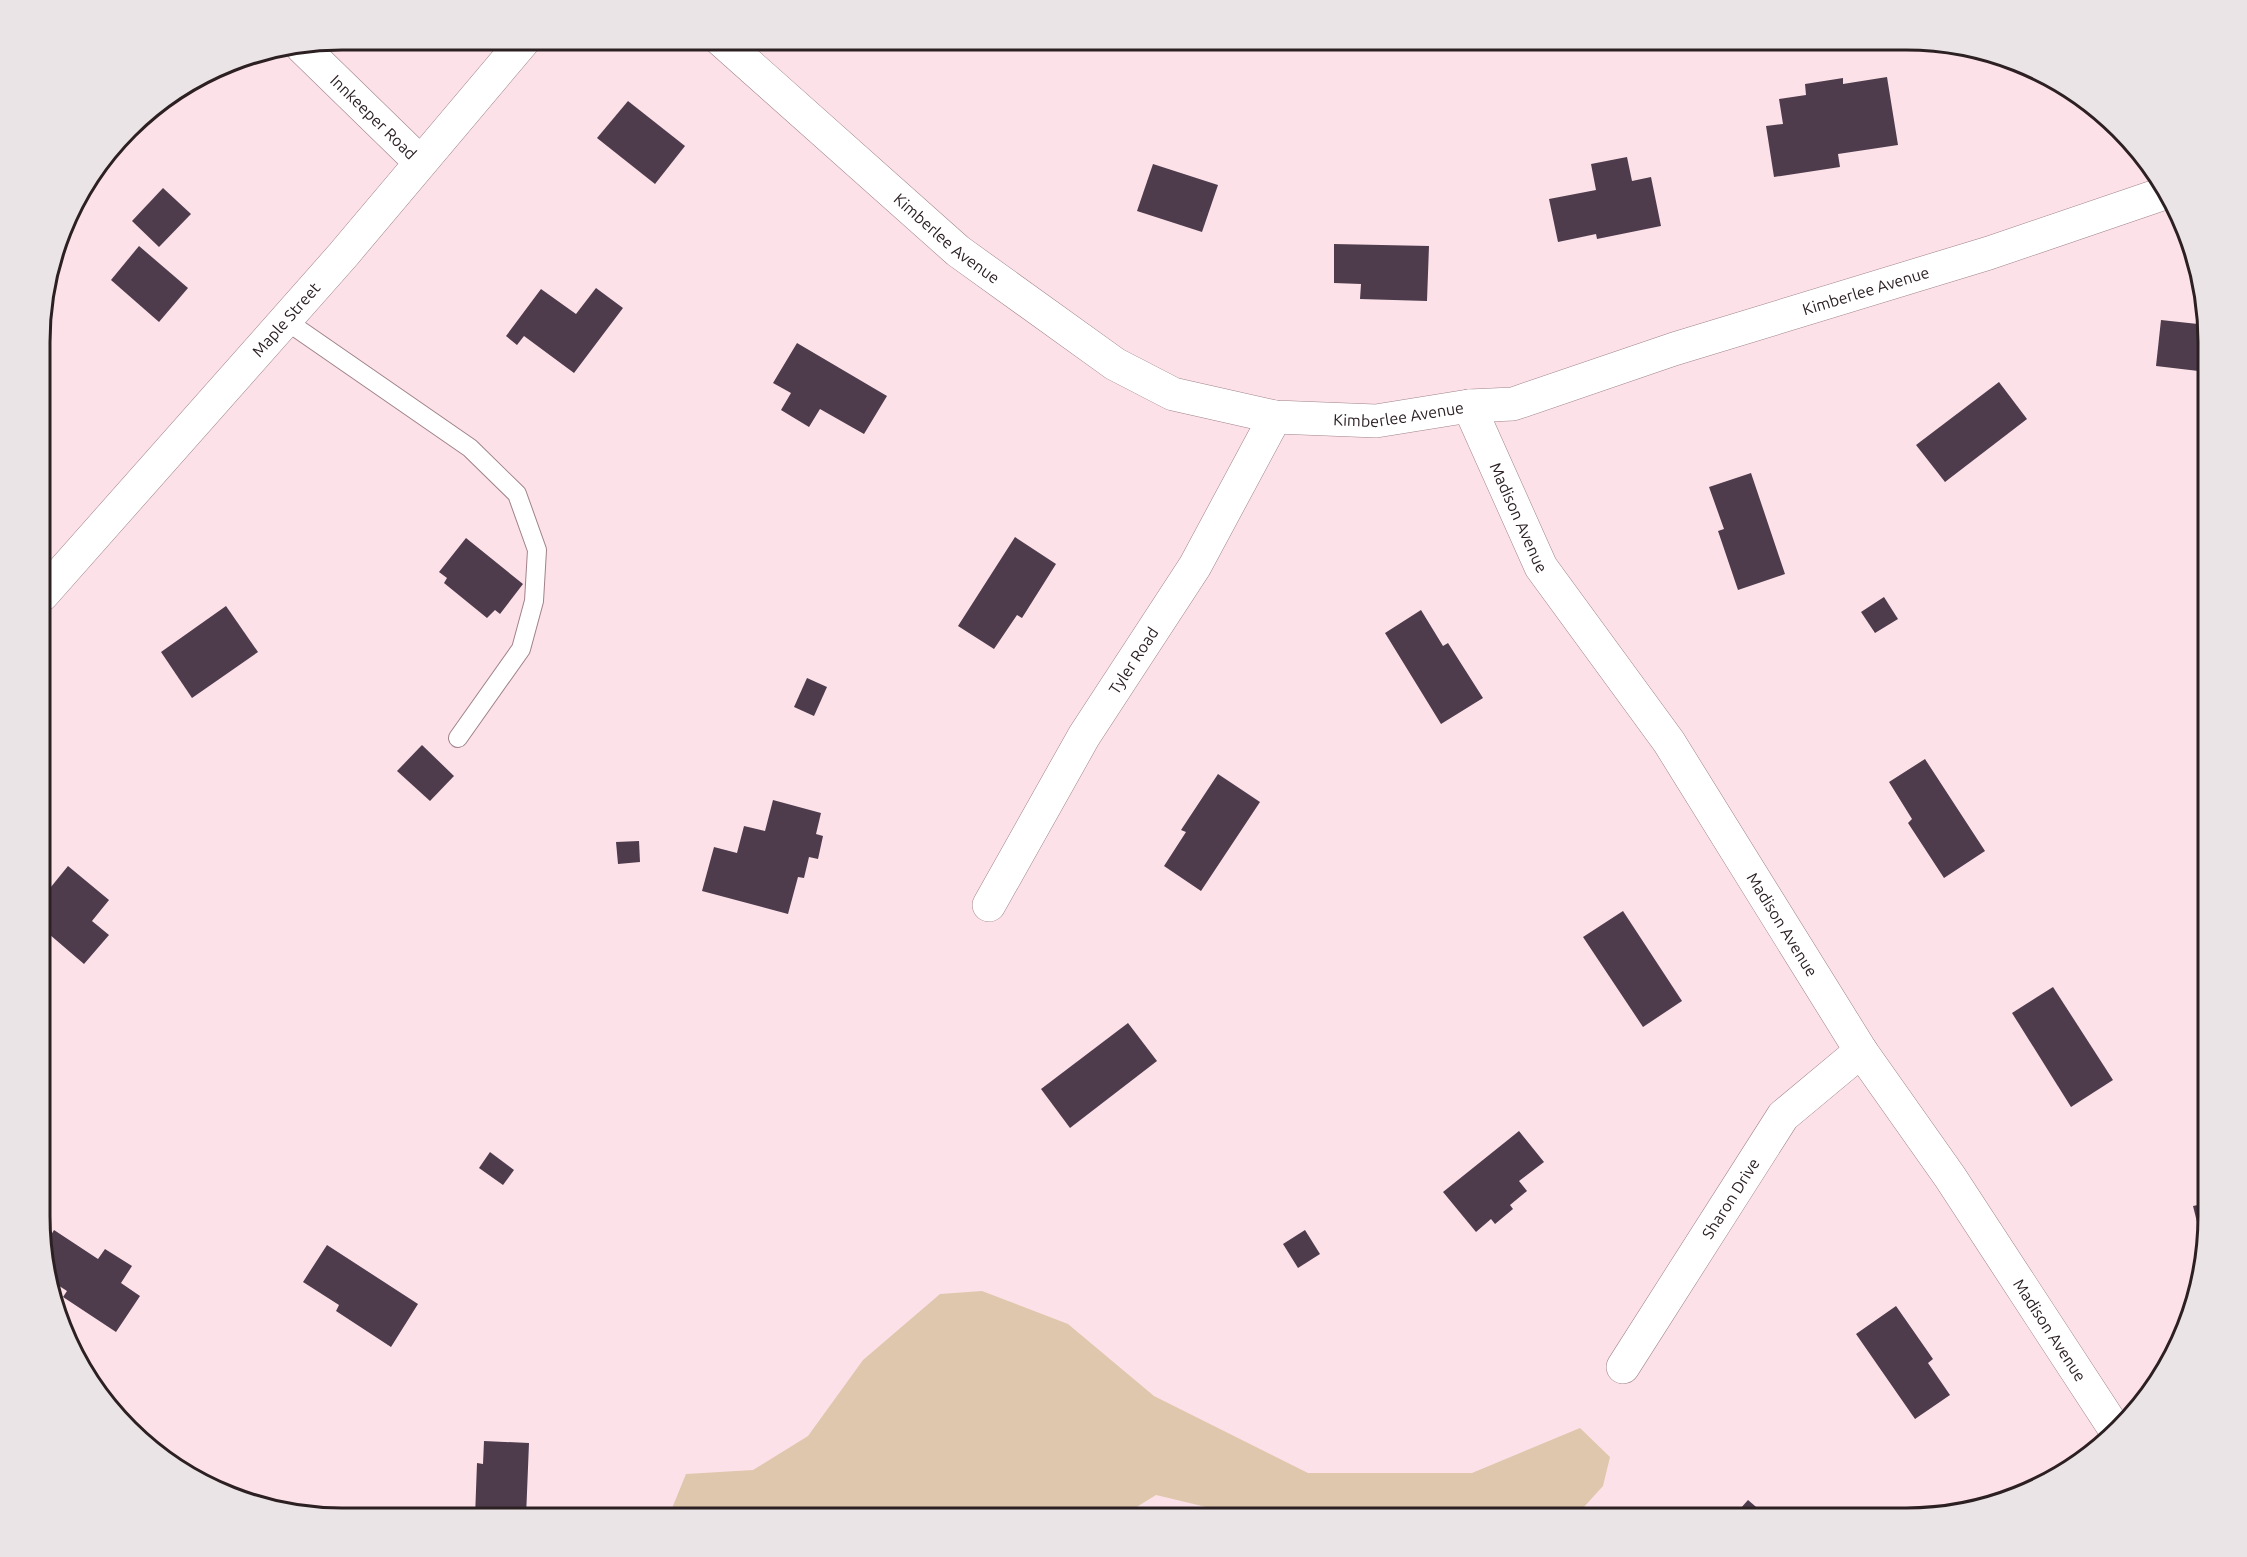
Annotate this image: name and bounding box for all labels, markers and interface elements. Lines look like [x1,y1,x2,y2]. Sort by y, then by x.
street label: Innkeeper Road [327,71,420,163]
street label: Kimberlee Avenue [890,189,1003,287]
street label: Kimberlee Avenue [1800,263,1931,318]
street label: Maple Street [248,278,324,360]
street label: Kimberlee Avenue [1333,398,1465,430]
street label: Madison Avenue [1486,460,1551,576]
street label: Tyler Road [1105,624,1162,697]
street label: Madison Avenue [1743,869,1821,980]
street label: Sharon Drive [1698,1155,1763,1242]
street label: Madison Avenue [2010,1275,2090,1385]

